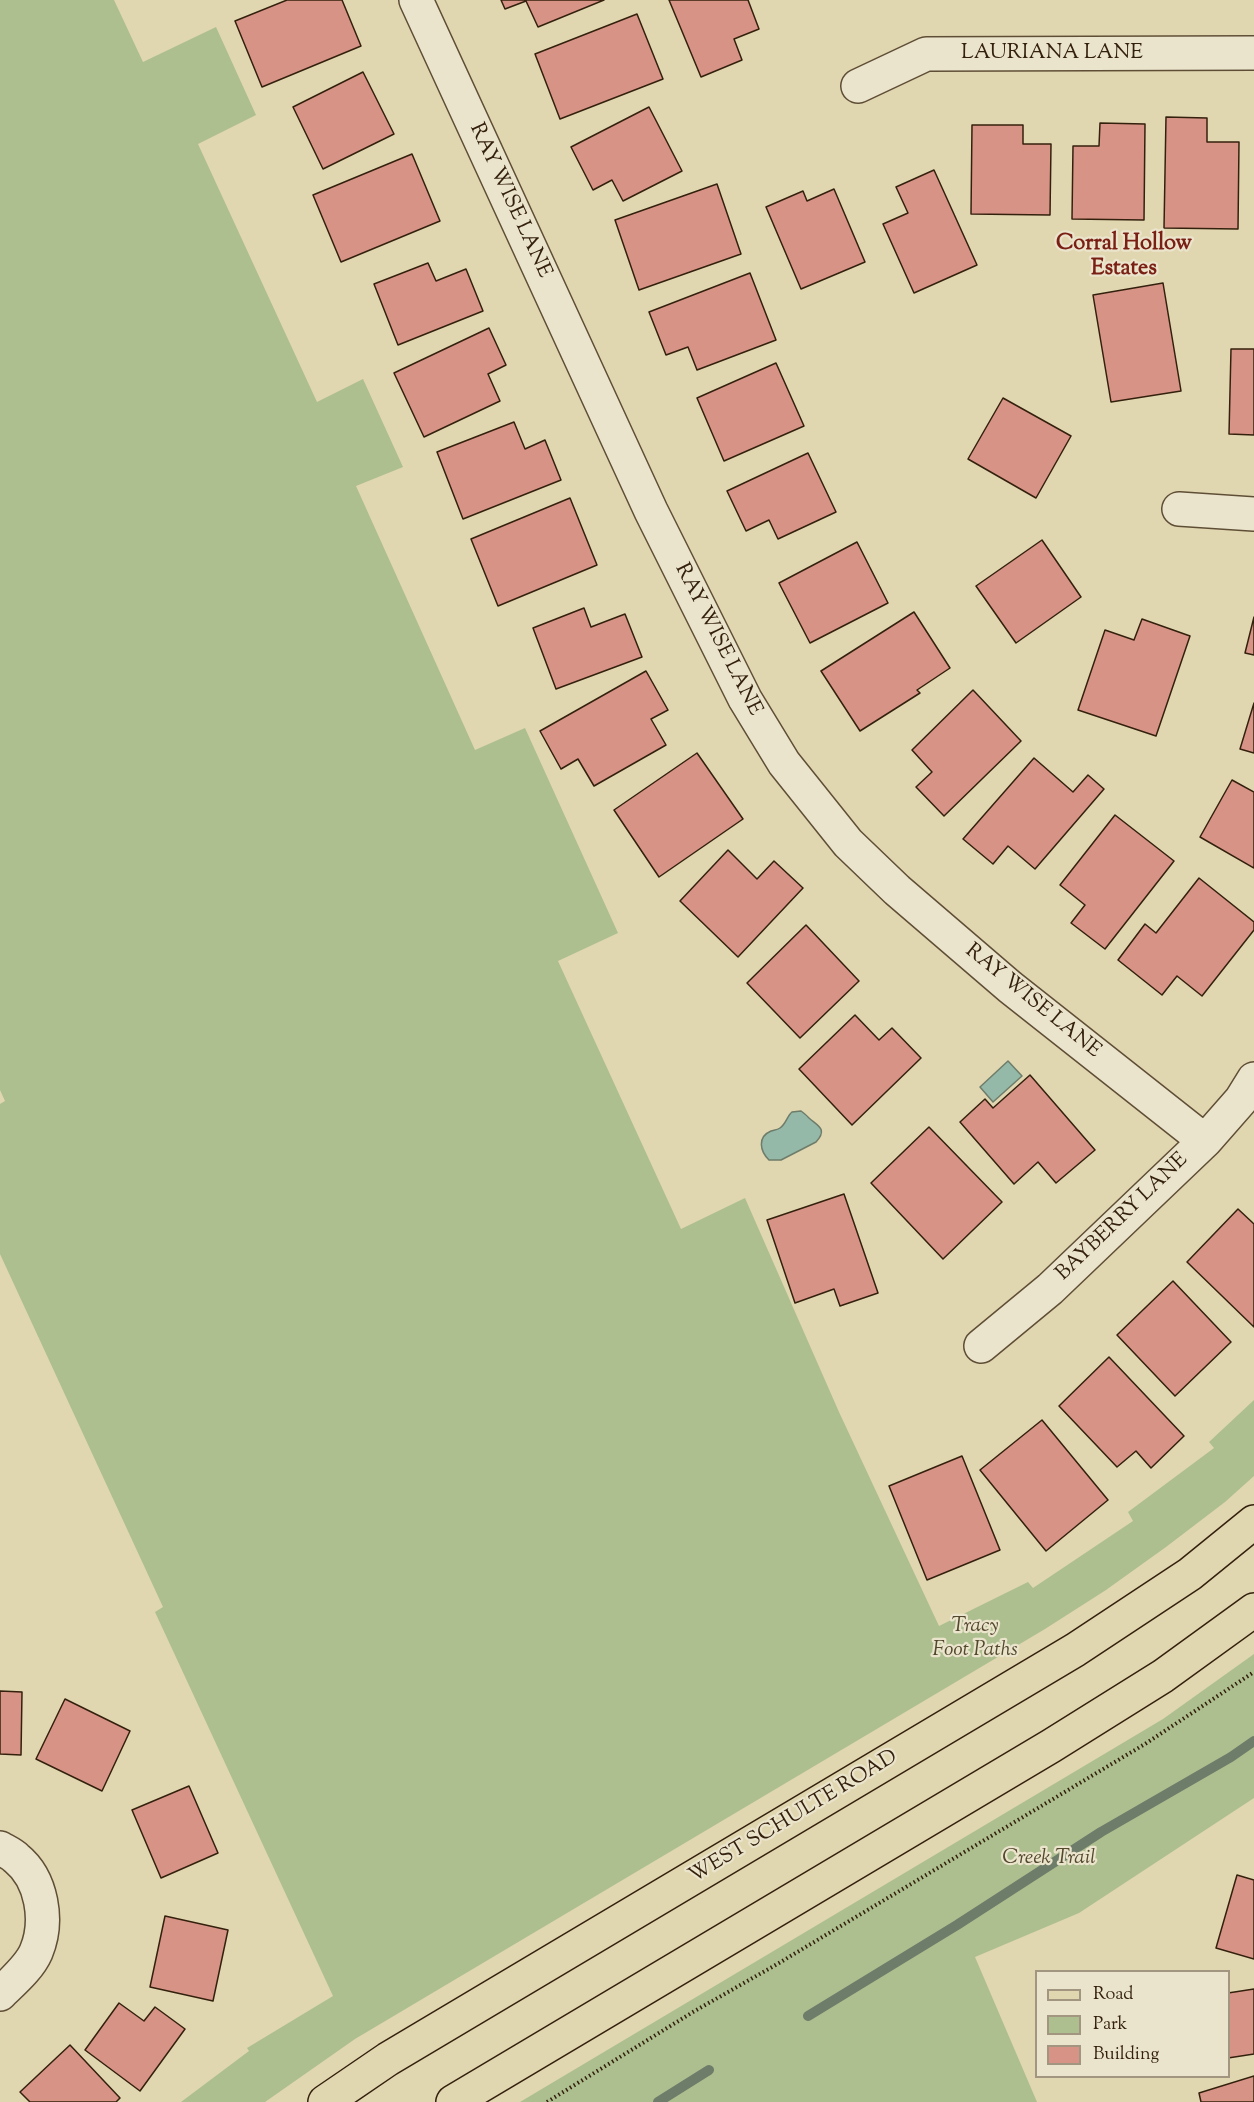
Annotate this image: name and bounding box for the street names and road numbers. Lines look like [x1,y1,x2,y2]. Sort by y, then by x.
street label: LAURIANA LANE [961,41,1143,67]
street label: RAY WISE LANE [462,120,556,282]
street label: RAY WISE LANE [668,560,766,720]
street label: RAY WISE LANE [959,939,1105,1065]
street label: BAYBERRY LANE [1052,1149,1194,1287]
street label: WEST SCHULTE ROAD [685,1746,903,1890]

